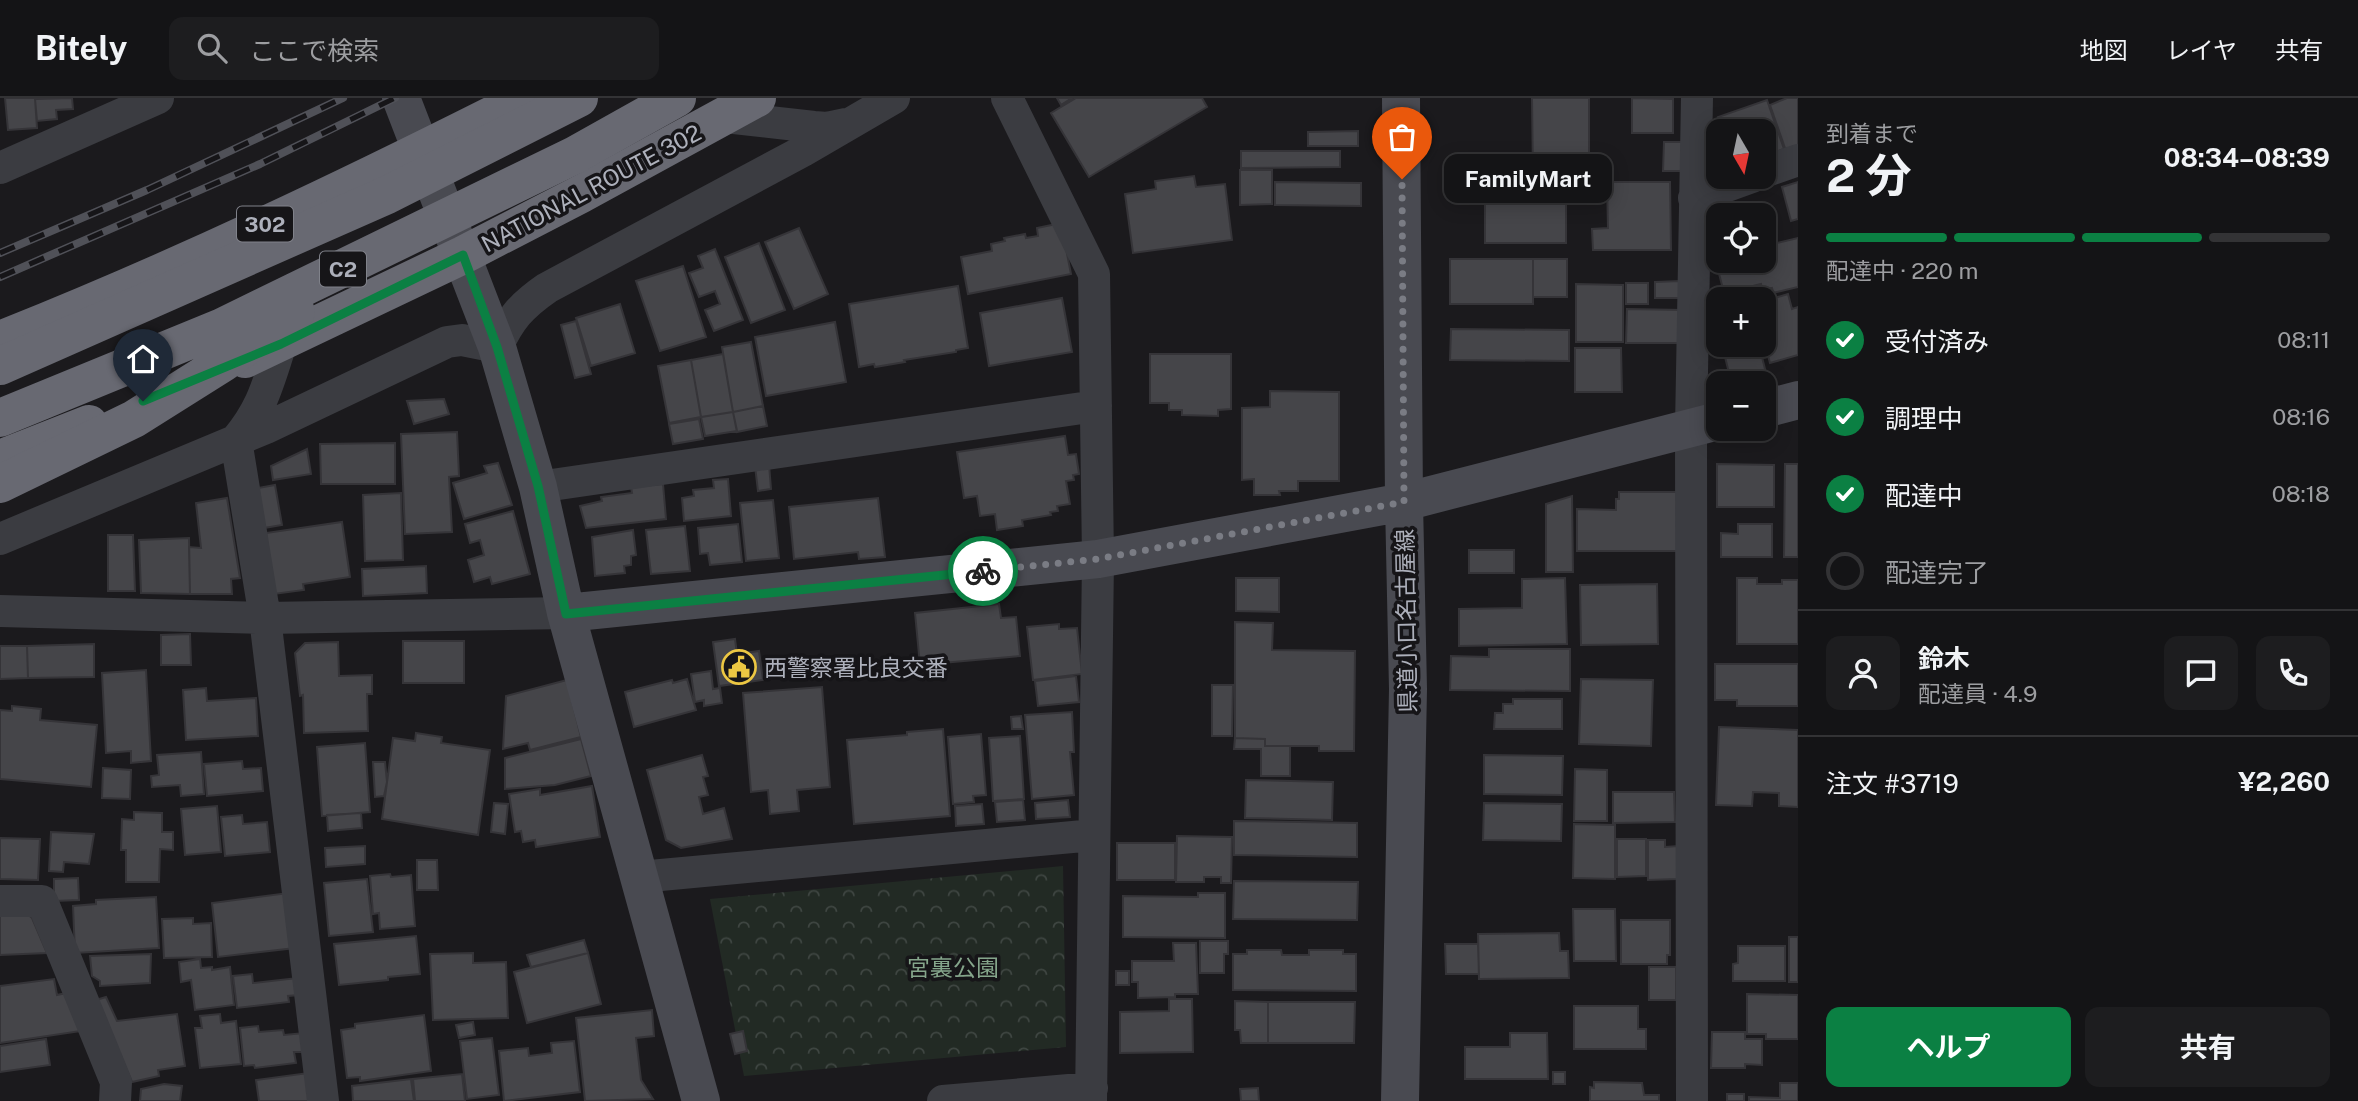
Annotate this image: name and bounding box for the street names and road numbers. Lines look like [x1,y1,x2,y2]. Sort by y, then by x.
street label: NATIONAL ROUTE 302 [477,119,705,257]
road number: 302 [237,206,293,242]
road number: C2 [320,252,366,286]
street label: 県道小口名古屋線 [1391,529,1421,713]

